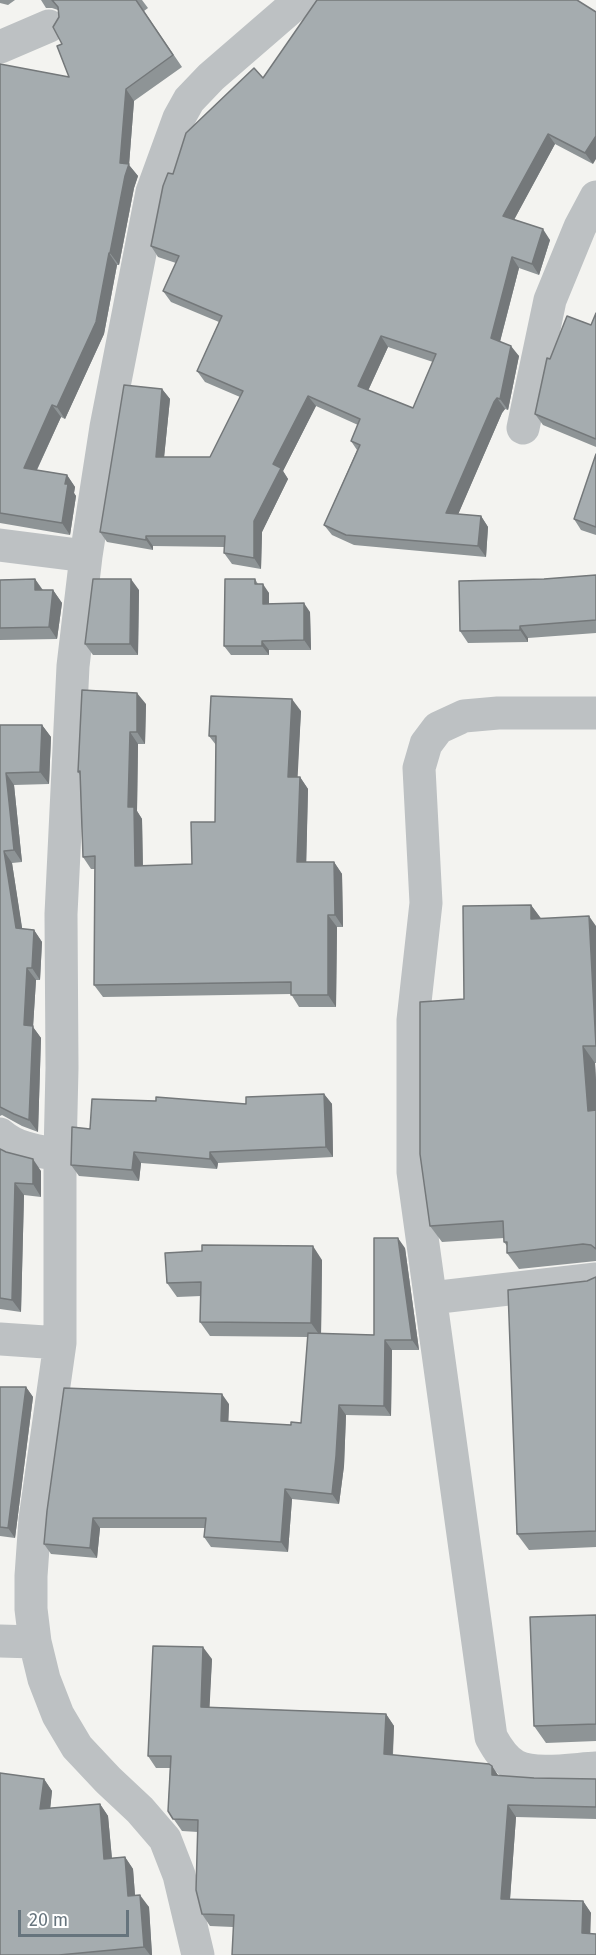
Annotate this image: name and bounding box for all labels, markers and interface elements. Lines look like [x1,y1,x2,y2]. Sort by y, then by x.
scale bar [21,1898,132,1936]
text: 20 m [29,1909,68,1931]

